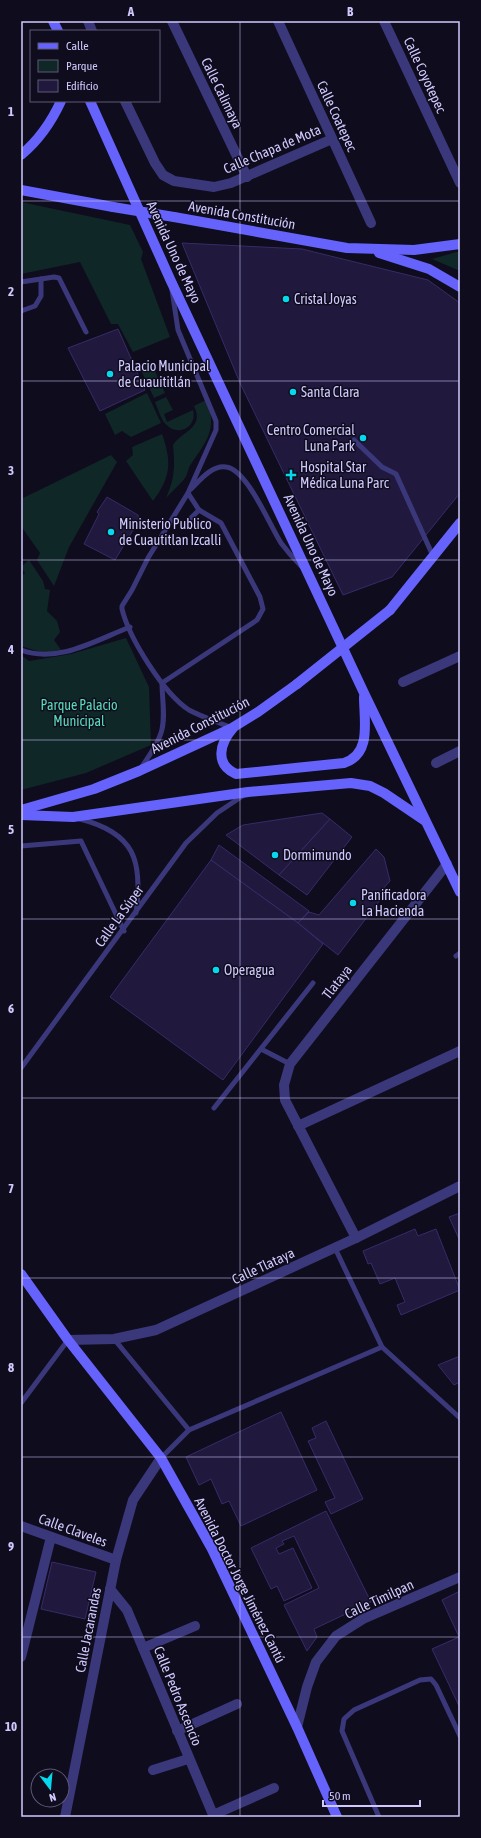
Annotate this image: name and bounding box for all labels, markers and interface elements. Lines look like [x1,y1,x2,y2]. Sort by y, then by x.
text: A [127,4,135,19]
text: B [347,4,354,19]
legend [30,30,160,102]
street label: Calle Coyotepec [400,35,450,116]
text: Calle [66,39,89,53]
street label: Calle Calimaya [198,55,246,131]
text: Parque [66,59,98,73]
street label: Calle Coatepec [314,78,361,155]
text: Edificio [66,79,99,93]
text: 1 [8,104,14,119]
street label: Calle Chapa de Mota [221,121,323,177]
street label: Avenida Constitución [187,198,297,232]
street label: Avenida Uno de Mayo [143,199,205,305]
text: 2 [8,284,14,299]
place label: Cristal Joyas [294,291,357,307]
marker: Cristal Joyas [281,294,291,304]
place label: Palacio Municipal de Cuauititlán [118,358,210,390]
marker: Palacio Municipal de Cuauititlán [105,369,115,379]
place label: Santa Clara [301,384,360,400]
marker: Santa Clara [288,387,298,397]
place label: Centro Comercial Luna Park [267,422,355,454]
marker: Centro Comercial Luna Park [358,433,368,443]
place label: Hospital Star Médica Luna Parc [300,459,390,491]
text: 3 [8,463,14,478]
marker: Hospital Star Médica Luna Parc [285,469,297,481]
street label: Avenida Uno de Mayo [280,492,342,598]
place label: Ministerio Publico de Cuautitlan Izcalli [119,516,221,548]
marker: Ministerio Publico de Cuautitlan Izcalli [106,527,116,537]
text: 4 [7,642,14,657]
street label: Avenida Constitución [148,693,252,757]
park label: Parque Palacio Municipal [40,697,118,729]
text: 5 [8,822,14,837]
place label: Dormimundo [283,847,352,863]
marker: Dormimundo [270,850,280,860]
street label: Calle La Súper [91,881,147,950]
place label: Panificadora La Hacienda [361,887,426,919]
marker: Panificadora La Hacienda [348,898,358,908]
place label: Operagua [224,962,275,978]
street label: Tlataya [319,962,355,1002]
marker: Operagua [211,965,221,975]
text: 6 [8,1001,14,1016]
text: 7 [8,1181,14,1196]
street label: Calle Tlataya [229,1245,297,1287]
text: 8 [8,1360,14,1375]
street label: Avenida Doctor Jorge Jiménez Cantú [191,1495,289,1665]
street label: Calle Claveles [37,1510,109,1550]
text: 9 [8,1539,14,1554]
street label: Calle Timilpan [342,1576,416,1622]
street label: Calle Jacarandas [72,1586,104,1674]
street label: Calle Pedro Ascencio [151,1644,205,1748]
text: 10 [5,1719,17,1734]
north arrow [30,1768,70,1808]
scale bar [323,1782,420,1808]
text: 50 m [329,1789,351,1803]
text: N [48,1791,58,1804]

